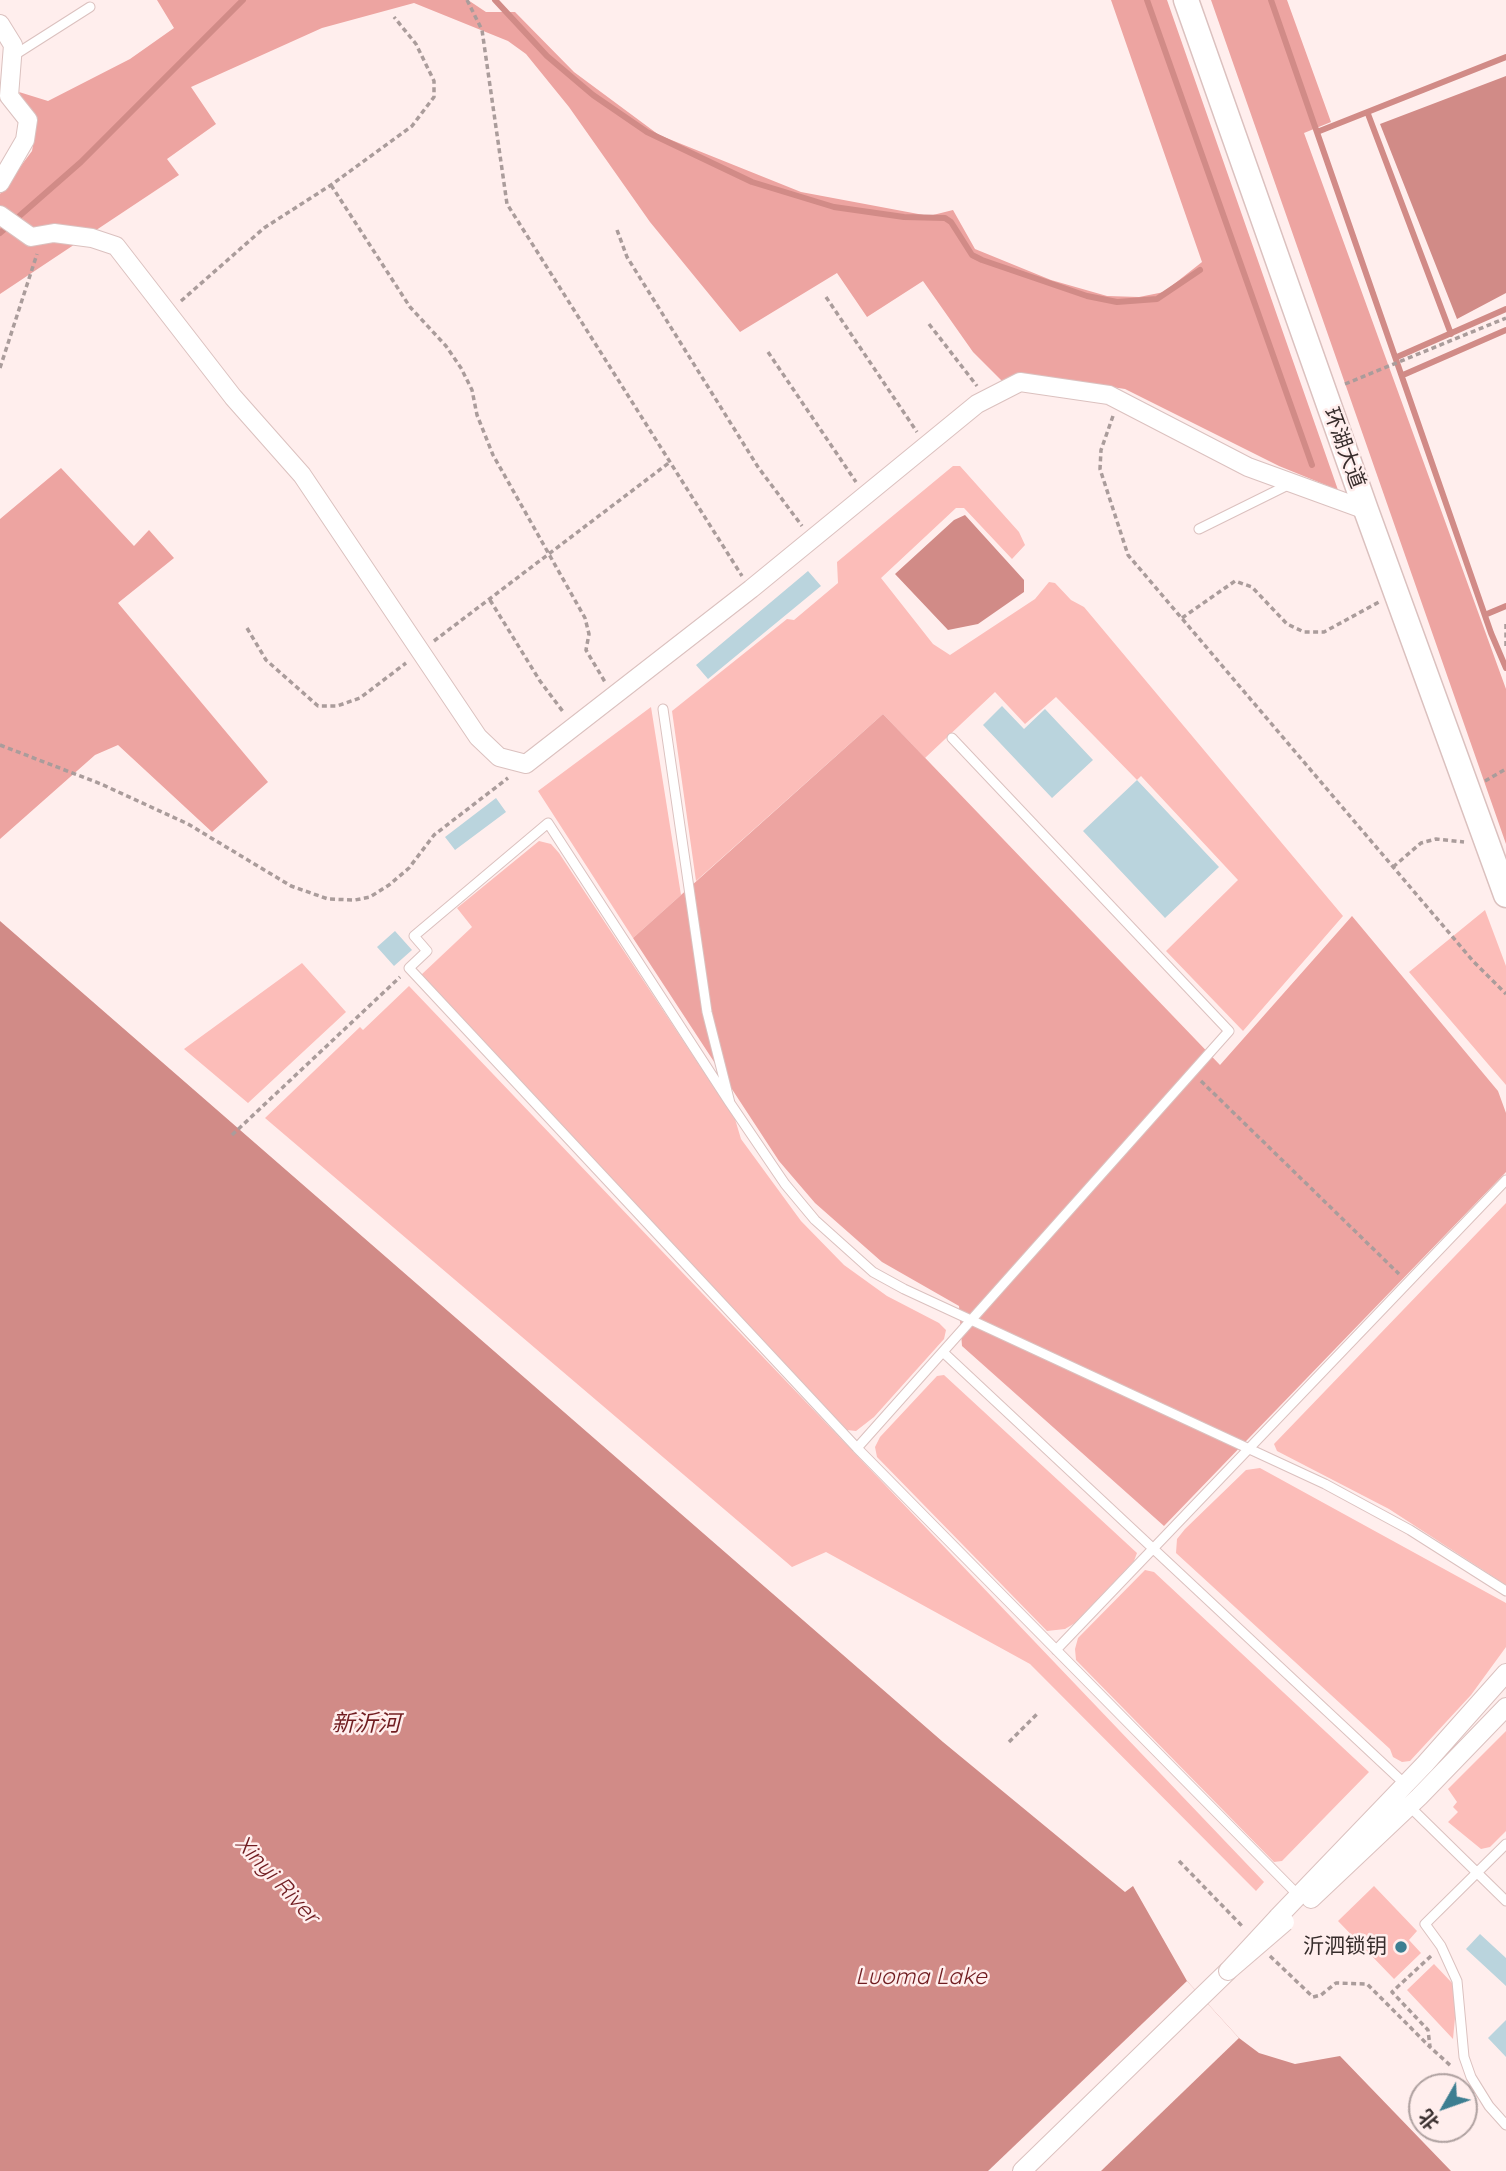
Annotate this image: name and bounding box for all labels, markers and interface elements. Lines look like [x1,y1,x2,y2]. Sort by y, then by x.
street label: 环湖大道 [1318,404,1370,492]
water label: 新沂河 [332,1710,400,1738]
water label: Xinyi River [229,1830,325,1930]
place label: 沂泗锁钥 [1303,1934,1387,1960]
marker: 沂泗锁钥 [1393,1939,1409,1955]
water label: Luoma Lake [855,1963,987,1991]
north arrow [1408,2073,1478,2143]
text: 北 [1413,2105,1444,2135]

